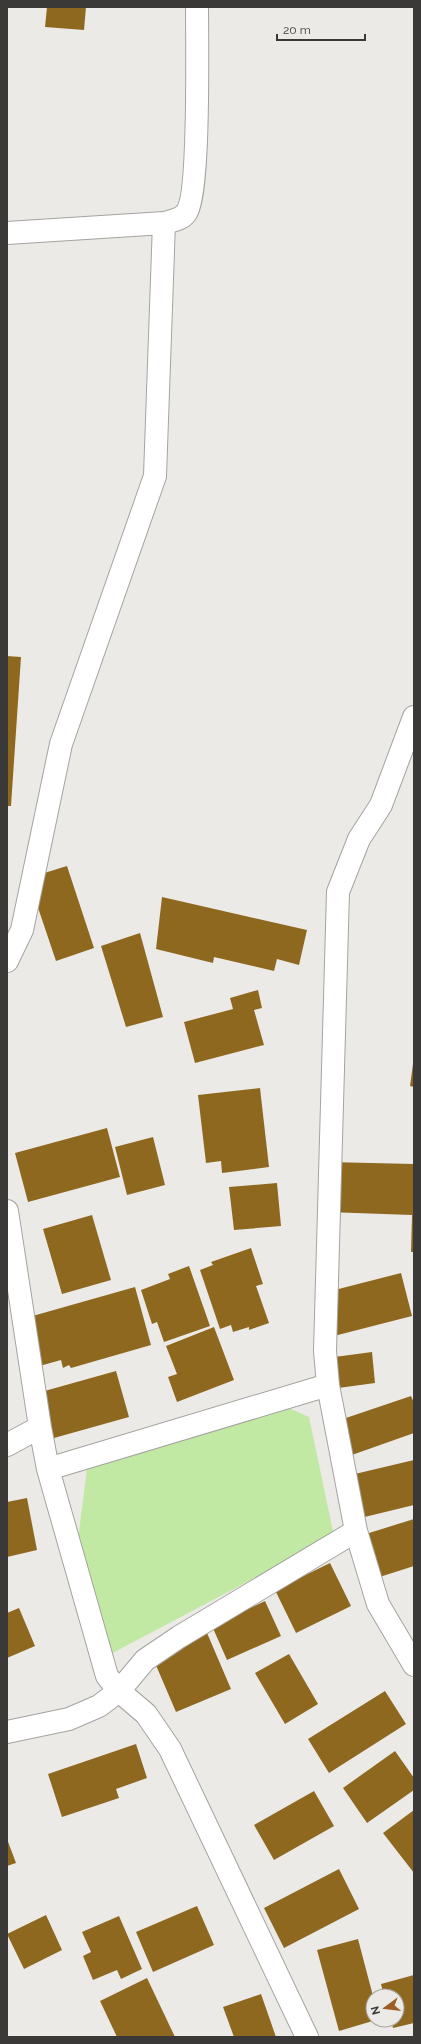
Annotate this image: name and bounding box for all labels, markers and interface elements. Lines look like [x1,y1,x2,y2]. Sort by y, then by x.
scale bar [277,16,365,42]
text: 20 m [283,23,311,37]
north arrow [365,1988,405,2028]
text: N [368,2005,383,2016]

